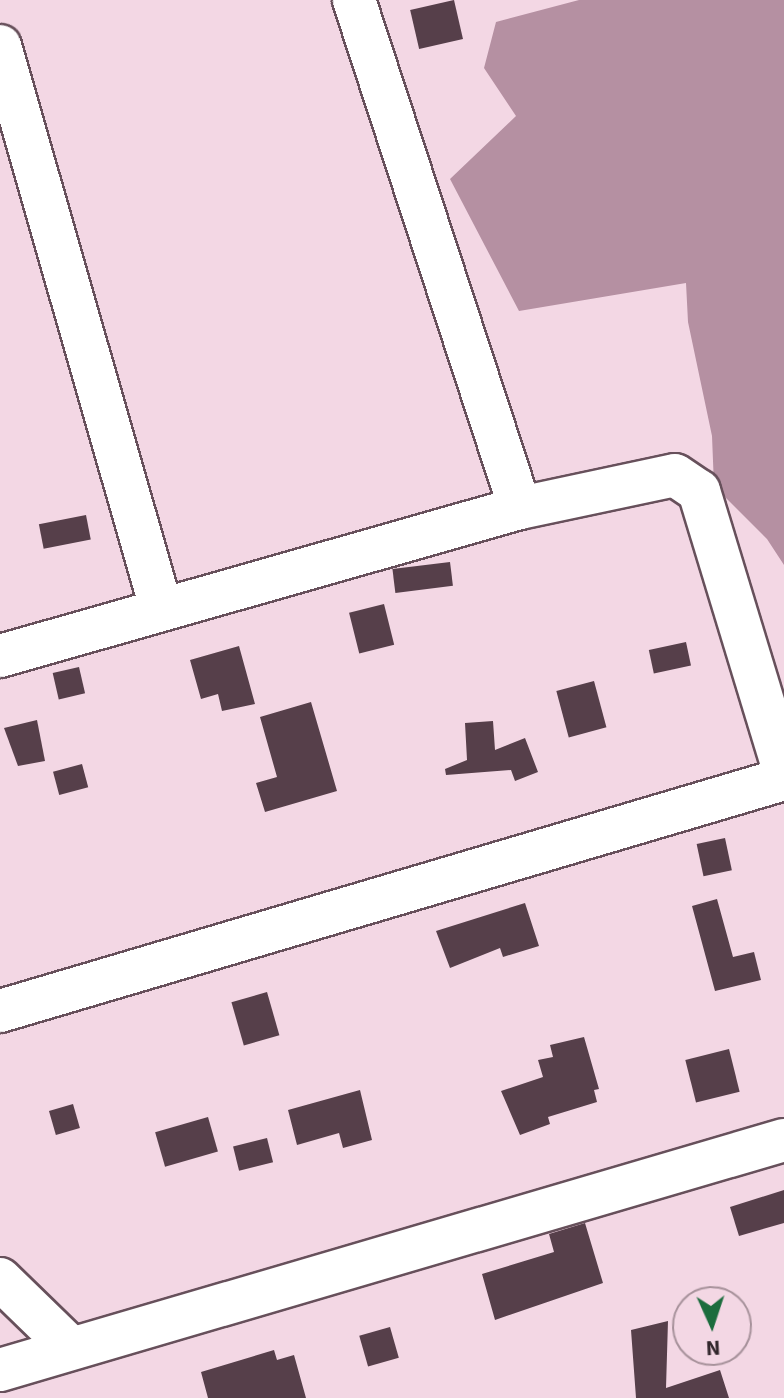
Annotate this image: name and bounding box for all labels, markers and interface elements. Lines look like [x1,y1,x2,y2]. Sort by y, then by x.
north arrow [672,1286,752,1366]
text: N [705,1332,721,1364]

